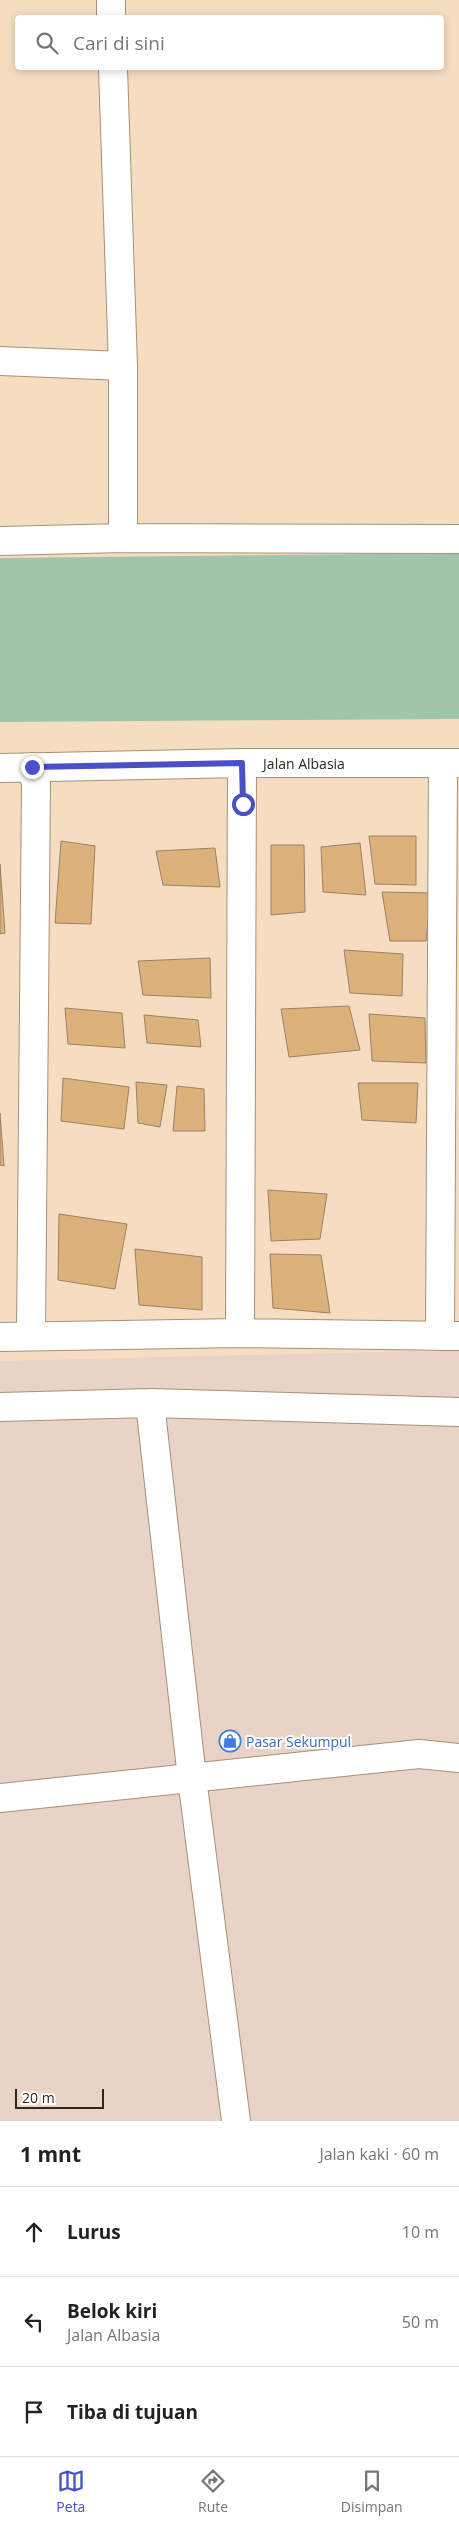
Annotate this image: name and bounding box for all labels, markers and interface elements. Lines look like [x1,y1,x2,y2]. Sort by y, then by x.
search box [15,15,444,70]
icon: search [33,29,61,57]
text: Cari di sini [73,30,165,56]
street label: Jalan Albasia [261,754,345,773]
route end [21,756,44,779]
route start [232,793,255,816]
shop icon: Pasar Sekumpul [218,1729,242,1753]
place label: Pasar Sekumpul [246,1732,351,1751]
scale bar [15,2086,104,2109]
text: 20 m [22,2088,55,2107]
text: 1 mnt [20,2140,81,2168]
text: Jalan kaki · 60 m [319,2143,439,2165]
icon: ahead [20,2218,48,2246]
text: Lurus [67,2219,121,2245]
text: 10 m [402,2221,439,2243]
text: Belok kiri [67,2298,157,2324]
icon: left [20,2308,48,2336]
text: 50 m [402,2311,439,2333]
text: Jalan Albasia [67,2324,160,2346]
icon: arrive [20,2398,48,2426]
text: Tiba di tujuan [67,2399,198,2425]
tab: Peta [56,2467,85,2516]
tab: Rute [198,2467,228,2516]
tab: Disimpan [341,2467,403,2516]

